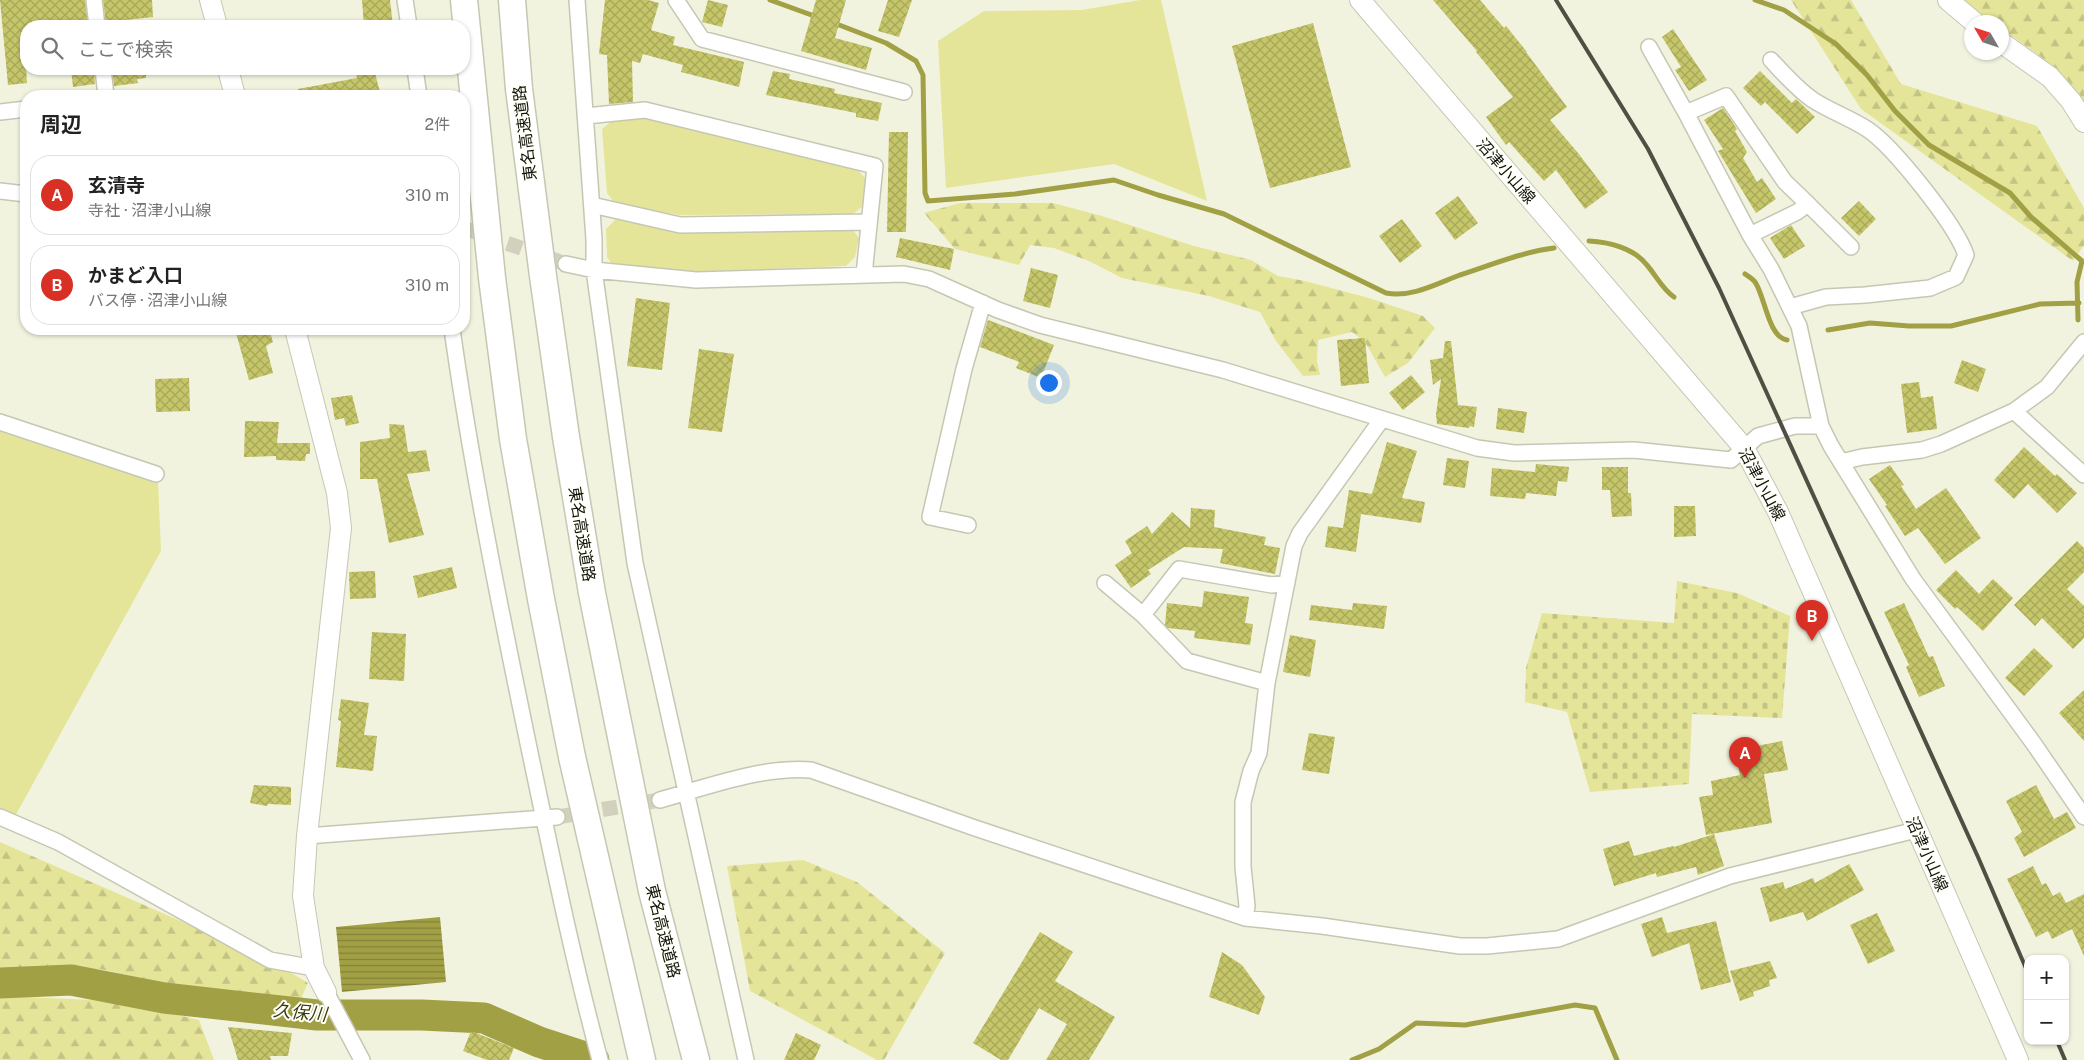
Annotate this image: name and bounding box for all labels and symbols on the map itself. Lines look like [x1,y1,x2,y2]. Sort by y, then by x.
north arrow [1964,15,2009,60]
street label: 東名高速道路 [510,84,540,182]
street label: 沼津小山線 [1473,135,1539,207]
your location [1036,370,1062,396]
street label: 沼津小山線 [1735,444,1789,524]
street label: 東名高速道路 [565,485,599,583]
pin: B [1796,600,1828,641]
pin: A [1729,737,1761,778]
street label: 沼津小山線 [1902,814,1952,894]
street label: 東名高速道路 [642,882,684,980]
water label: 久保川 [272,999,330,1025]

